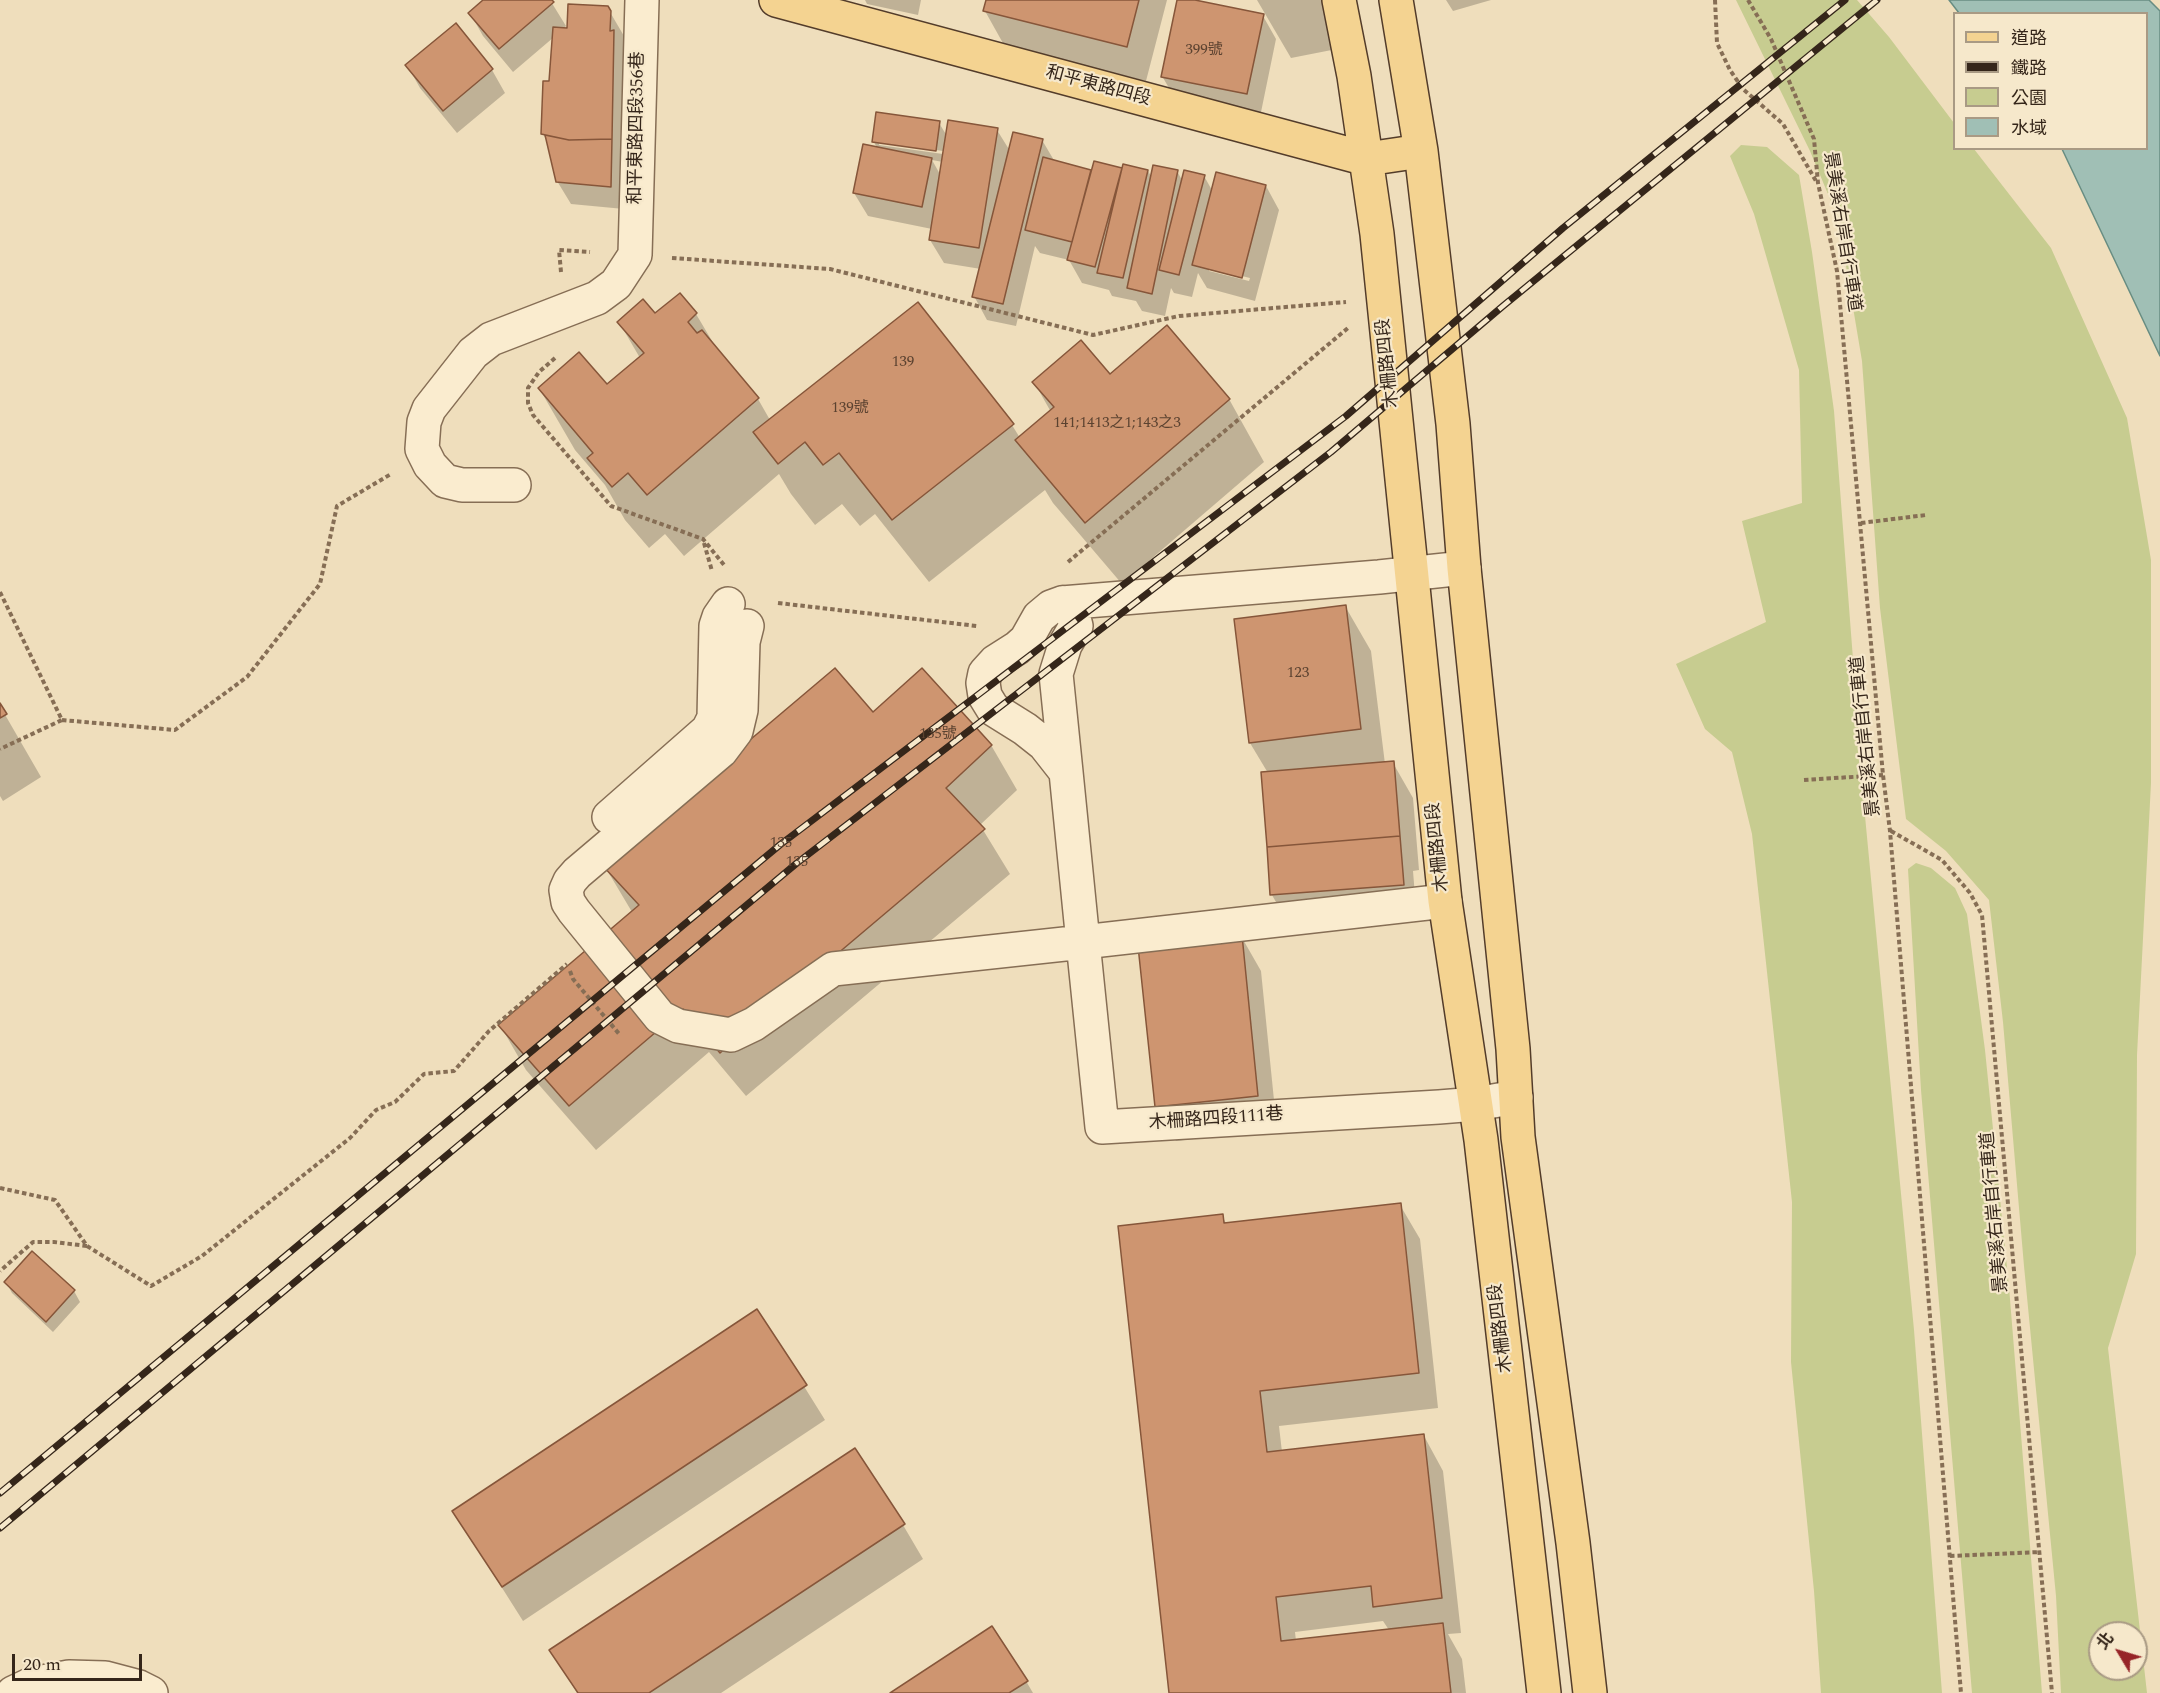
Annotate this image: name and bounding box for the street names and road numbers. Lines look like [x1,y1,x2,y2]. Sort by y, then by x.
street label: 和平東路四段356巷 [626,51,650,205]
street label: 和平東路四段 [1043,63,1153,111]
street label: 景美溪右岸自行車道 [1818,150,1864,314]
street label: 木柵路四段 [1374,317,1404,409]
street label: 景美溪右岸自行車道 [1848,654,1886,818]
street label: 木柵路四段 [1424,801,1454,893]
street label: 木柵路四段111巷 [1148,1105,1284,1135]
street label: 景美溪右岸自行車道 [1978,1130,2014,1294]
street label: 木柵路四段 [1486,1282,1518,1374]

